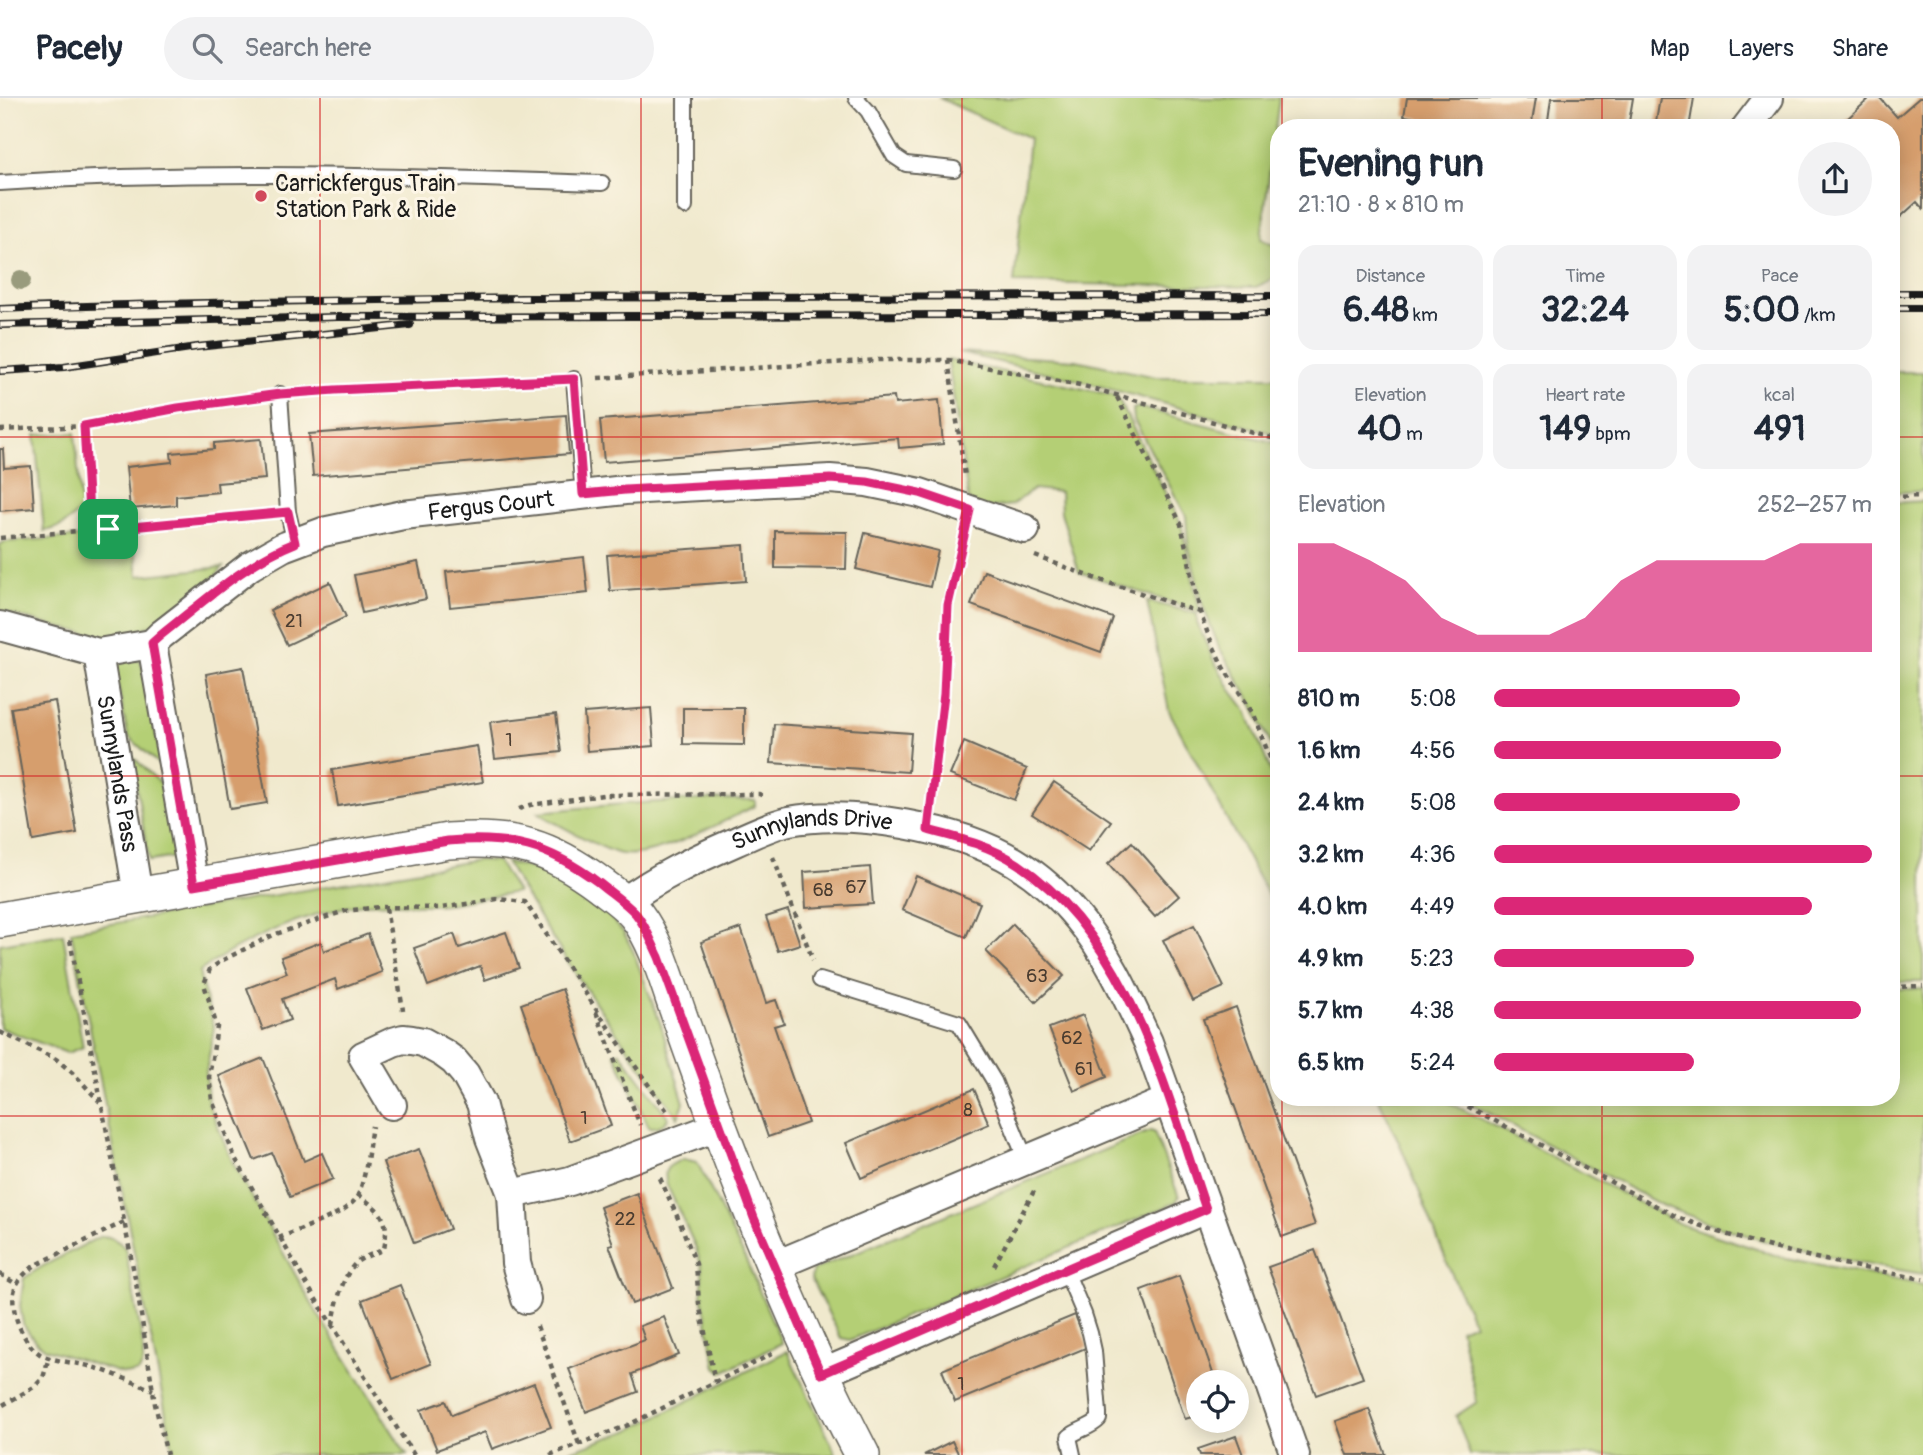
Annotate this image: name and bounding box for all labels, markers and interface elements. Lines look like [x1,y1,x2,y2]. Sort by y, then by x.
search box [164,17,654,80]
text: Pacely [35,28,122,69]
icon: search [188,29,226,67]
text: Search here [244,32,371,64]
text: Map [1650,34,1690,63]
text: Layers [1728,34,1794,63]
text: Share [1832,34,1888,63]
text: Evening run [1298,140,1484,188]
button: share [1798,142,1872,216]
place label: Carrickfergus Train Station Park & Ride [275,169,457,224]
marker: Carrickfergus Train Station Park & Ride [253,188,269,204]
text: 21:10 · 8 × 810 m [1298,190,1464,219]
text: Distance [1356,264,1425,288]
text: Time [1565,264,1605,288]
text: Pace [1761,264,1798,288]
text: 6.48 [1343,288,1409,332]
text: 32:24 [1541,288,1629,332]
text: 5:00 [1724,288,1800,332]
text: km [1409,303,1438,327]
text: /km [1800,303,1836,327]
text: Elevation [1354,383,1427,407]
text: Heart rate [1545,383,1625,407]
text: kcal [1764,383,1795,407]
text: 40 [1358,407,1402,451]
text: 149 [1539,407,1591,451]
text: 491 [1754,407,1806,451]
text: m [1402,422,1423,446]
text: bpm [1591,422,1631,446]
street label: Fergus Court [426,484,556,527]
text: Elevation [1298,490,1386,519]
text: 252–257 m [1757,490,1872,519]
pin [78,499,138,559]
icon: arrive [89,510,127,548]
house number: 21 [285,609,303,633]
text: 810 m [1298,684,1360,713]
text: 5:08 [1410,684,1456,713]
street label: Sunnylands Pass [90,693,145,854]
house number: 1 [505,728,513,752]
text: 1.6 km [1298,736,1360,765]
text: 4:56 [1410,736,1455,765]
text: 2.4 km [1298,788,1364,817]
text: 5:08 [1410,788,1456,817]
street label: Sunnylands Drive [727,803,895,857]
text: 3.2 km [1298,840,1364,869]
text: 4:36 [1410,840,1456,869]
house number: 67 [846,875,866,899]
house number: 68 [813,878,833,902]
text: 4.0 km [1298,892,1367,921]
text: 4:49 [1410,892,1455,921]
text: 4.9 km [1298,944,1363,973]
text: 5:23 [1410,944,1454,973]
house number: 63 [1026,964,1048,988]
text: 5.7 km [1298,996,1363,1025]
text: 4:38 [1410,996,1454,1025]
house number: 62 [1061,1026,1083,1050]
text: 6.5 km [1298,1048,1364,1077]
text: 5:24 [1410,1048,1455,1077]
house number: 61 [1075,1057,1093,1081]
house number: 8 [963,1098,973,1122]
house number: 1 [580,1106,588,1130]
house number: 22 [614,1207,636,1231]
map controls [1186,1370,1249,1433]
button: locate [1186,1370,1249,1433]
house number: 1 [957,1372,965,1396]

